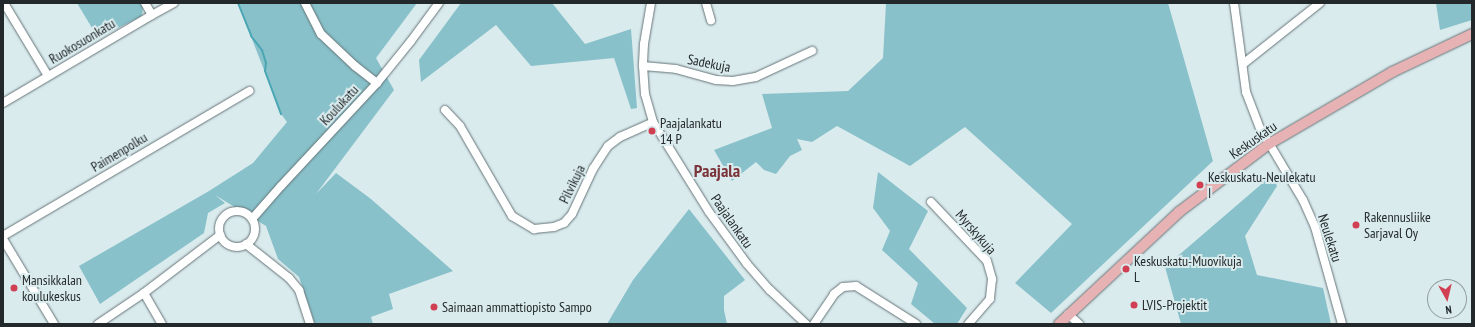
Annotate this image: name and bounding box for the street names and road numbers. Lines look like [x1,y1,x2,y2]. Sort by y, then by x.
street label: Ruokosuonkatu [46,15,118,67]
street label: Sadekuja [686,51,732,75]
street label: Koulukatu [316,81,362,129]
street label: Keskuskatu [1226,118,1280,162]
street label: Paimenpolku [88,129,150,175]
street label: Pilvikuja [555,162,589,206]
street label: Paajalankatu [707,191,757,251]
street label: Myrskykuja [952,206,1000,258]
street label: Neulekatu [1314,212,1346,264]

